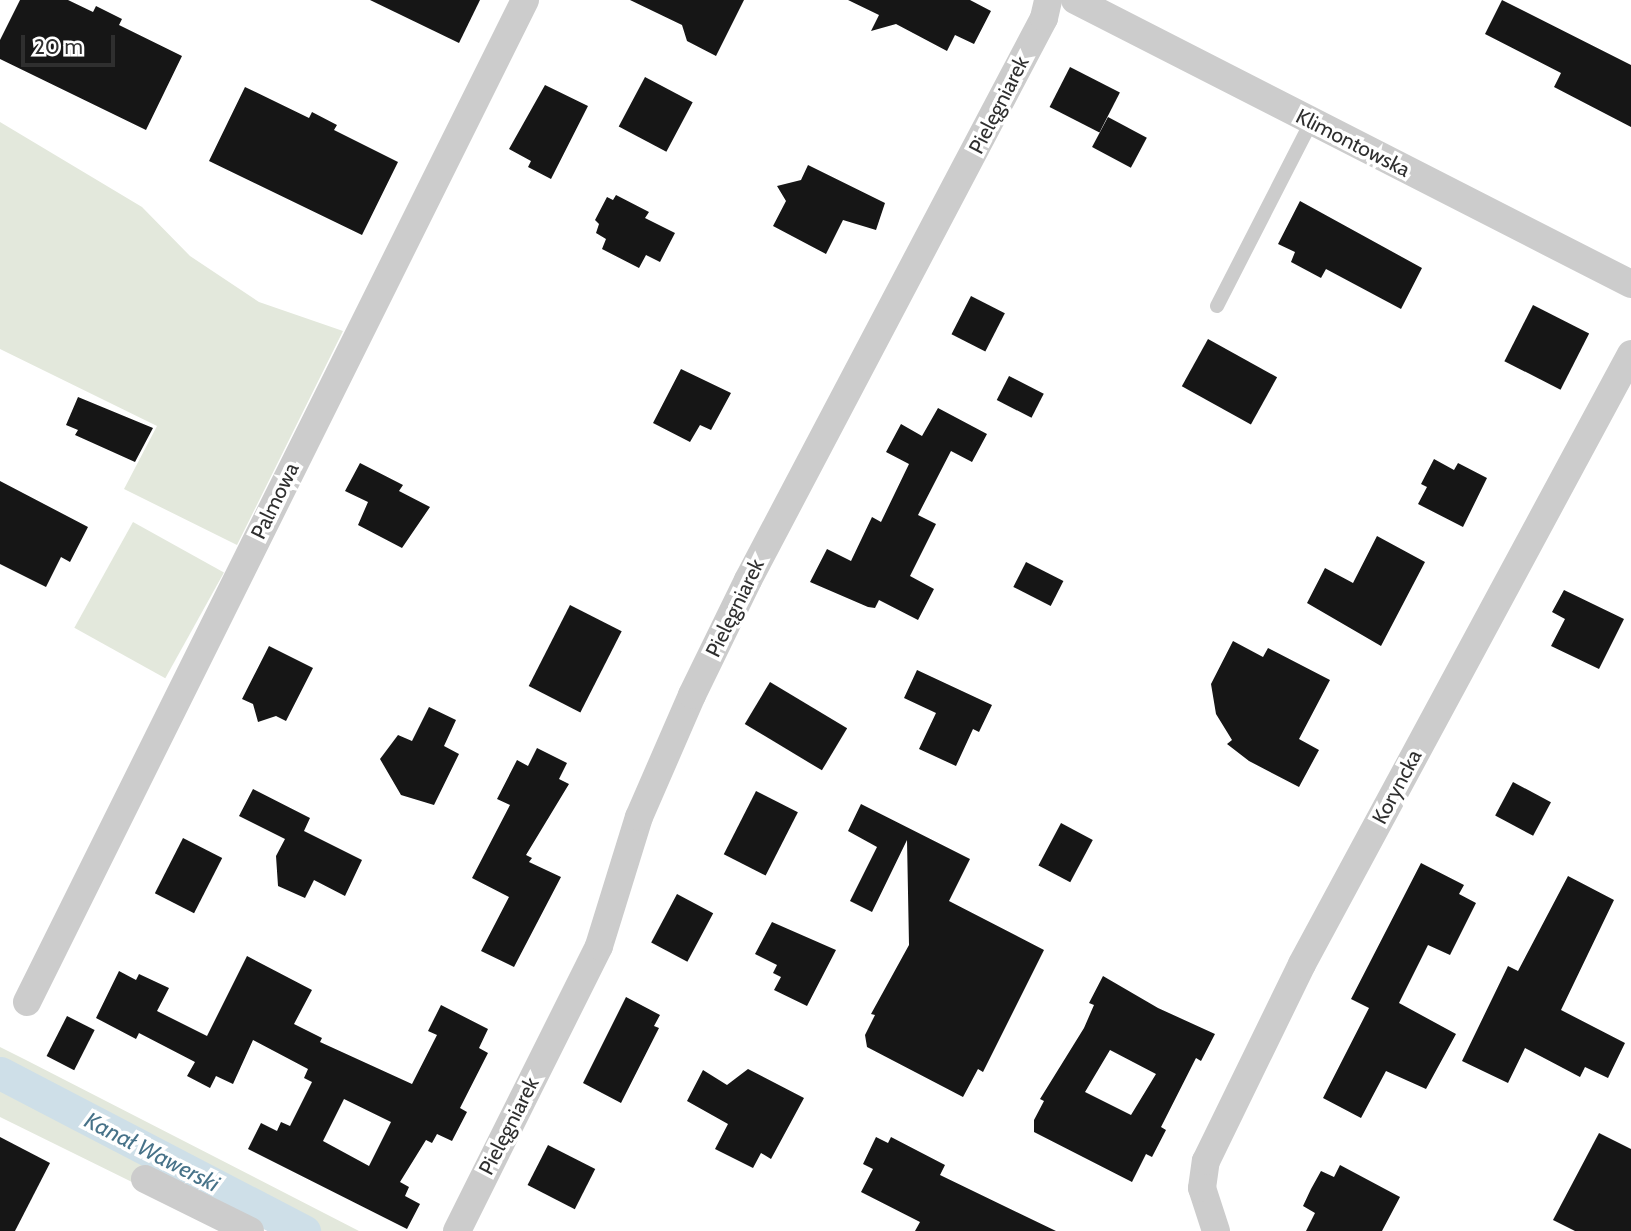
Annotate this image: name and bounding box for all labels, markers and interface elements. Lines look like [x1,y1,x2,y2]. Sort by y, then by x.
scale bar [24,21,119,65]
text: 20 m [34,34,83,59]
street label: Pielęgniarek [964,52,1034,158]
street label: Klimontowska [1292,103,1414,183]
street label: Palmowa [246,459,304,543]
street label: Pielęgniarek [700,555,770,661]
street label: Koryncka [1367,745,1427,829]
street label: Pielęgniarek [474,1073,544,1179]
water label: Kanał Wawerski [80,1106,224,1198]

